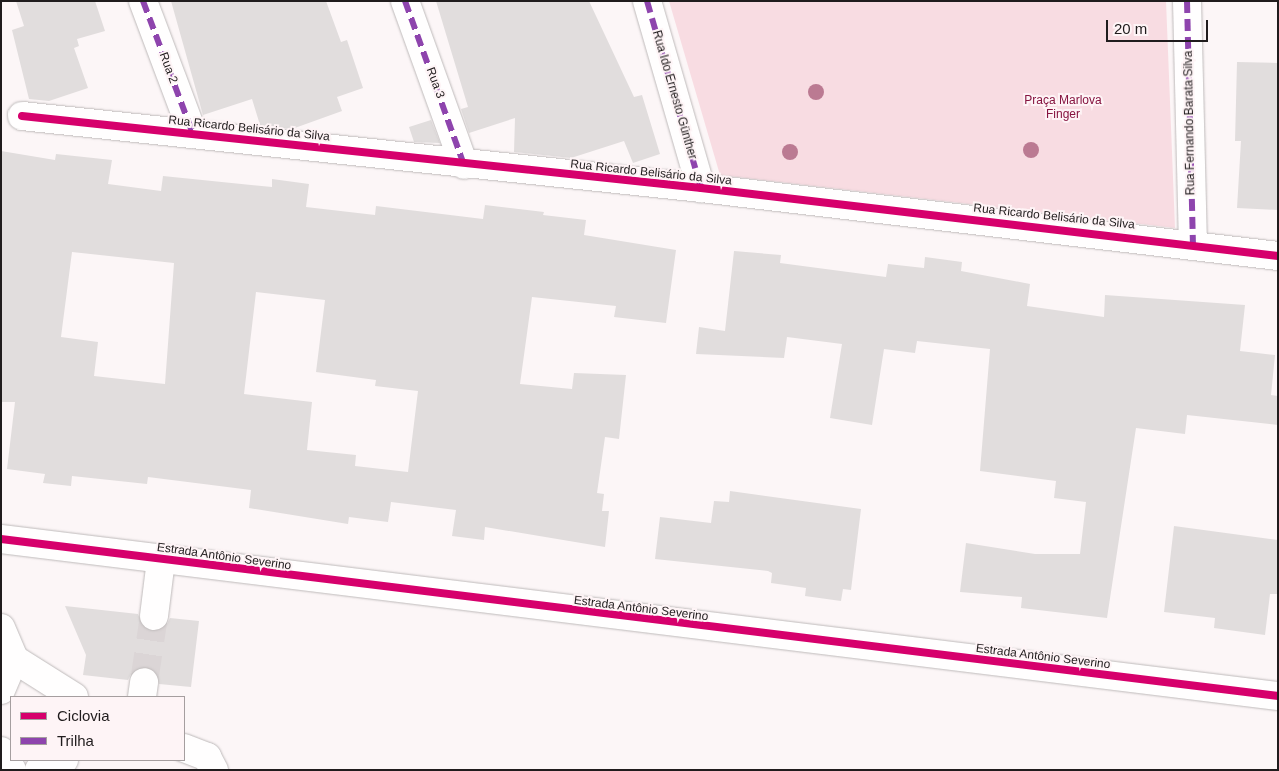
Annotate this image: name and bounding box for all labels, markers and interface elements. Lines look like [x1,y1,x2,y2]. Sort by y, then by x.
scale bar [1109,10,1212,42]
text: 20 m [1114,20,1147,37]
street label: Rua Ido Ernesto Günther [649,29,699,161]
street label: Rua 2 [156,50,180,86]
street label: Rua Fernando Barata Silva [1182,51,1198,195]
street label: Rua 3 [423,65,447,101]
park label: Praça Marlova Finger [1024,94,1102,122]
street label: Rua Ricardo Belisário da Silva [168,113,330,145]
street label: Rua Ricardo Belisário da Silva [570,157,732,189]
street label: Rua Ricardo Belisário da Silva [973,201,1135,233]
street label: Estrada Antônio Severino [156,540,292,574]
street label: Estrada Antônio Severino [573,594,709,624]
street label: Estrada Antônio Severino [975,642,1111,672]
legend [10,696,185,761]
text: Ciclovia [57,707,110,724]
text: Trilha [57,732,94,749]

